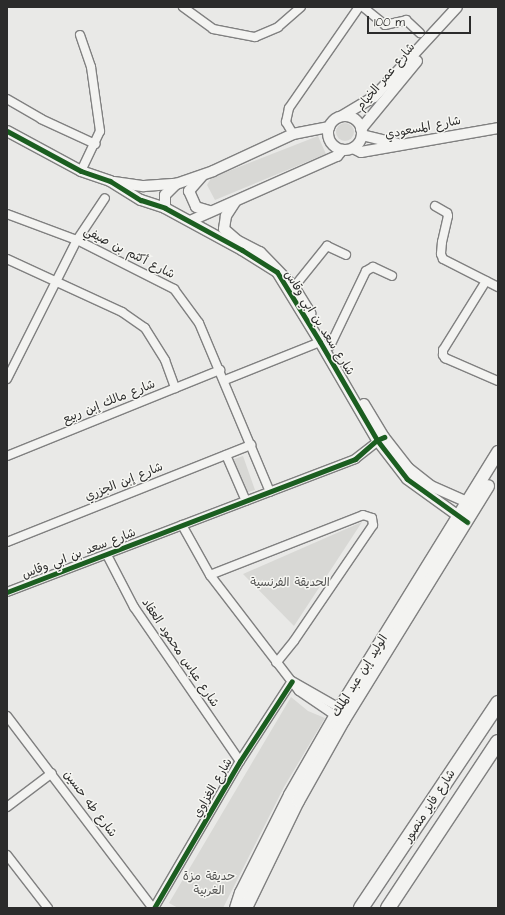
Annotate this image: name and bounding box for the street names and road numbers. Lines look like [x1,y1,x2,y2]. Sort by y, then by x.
street label: شارع عمر الخيام [354,40,418,114]
street label: شارع المسعودي [384,114,462,142]
street label: شارع أكثم بن صيفي [81,224,177,282]
street label: شارع سعد بن ابي وقاس [281,268,357,378]
street label: شارع مالك إبن ربيع [61,377,157,427]
street label: شارع إبن الجزري [83,460,165,504]
street label: شارع سعد بن ابي وقاس [20,526,138,582]
street label: شارع عباس محمود العقاد [138,596,222,710]
street label: الوليد إبن عبد الملك [329,632,391,720]
street label: شارع الغزاوي [190,756,236,820]
street label: شارع فايز منصور [401,767,459,845]
street label: شارع طه حسين [60,768,120,840]

